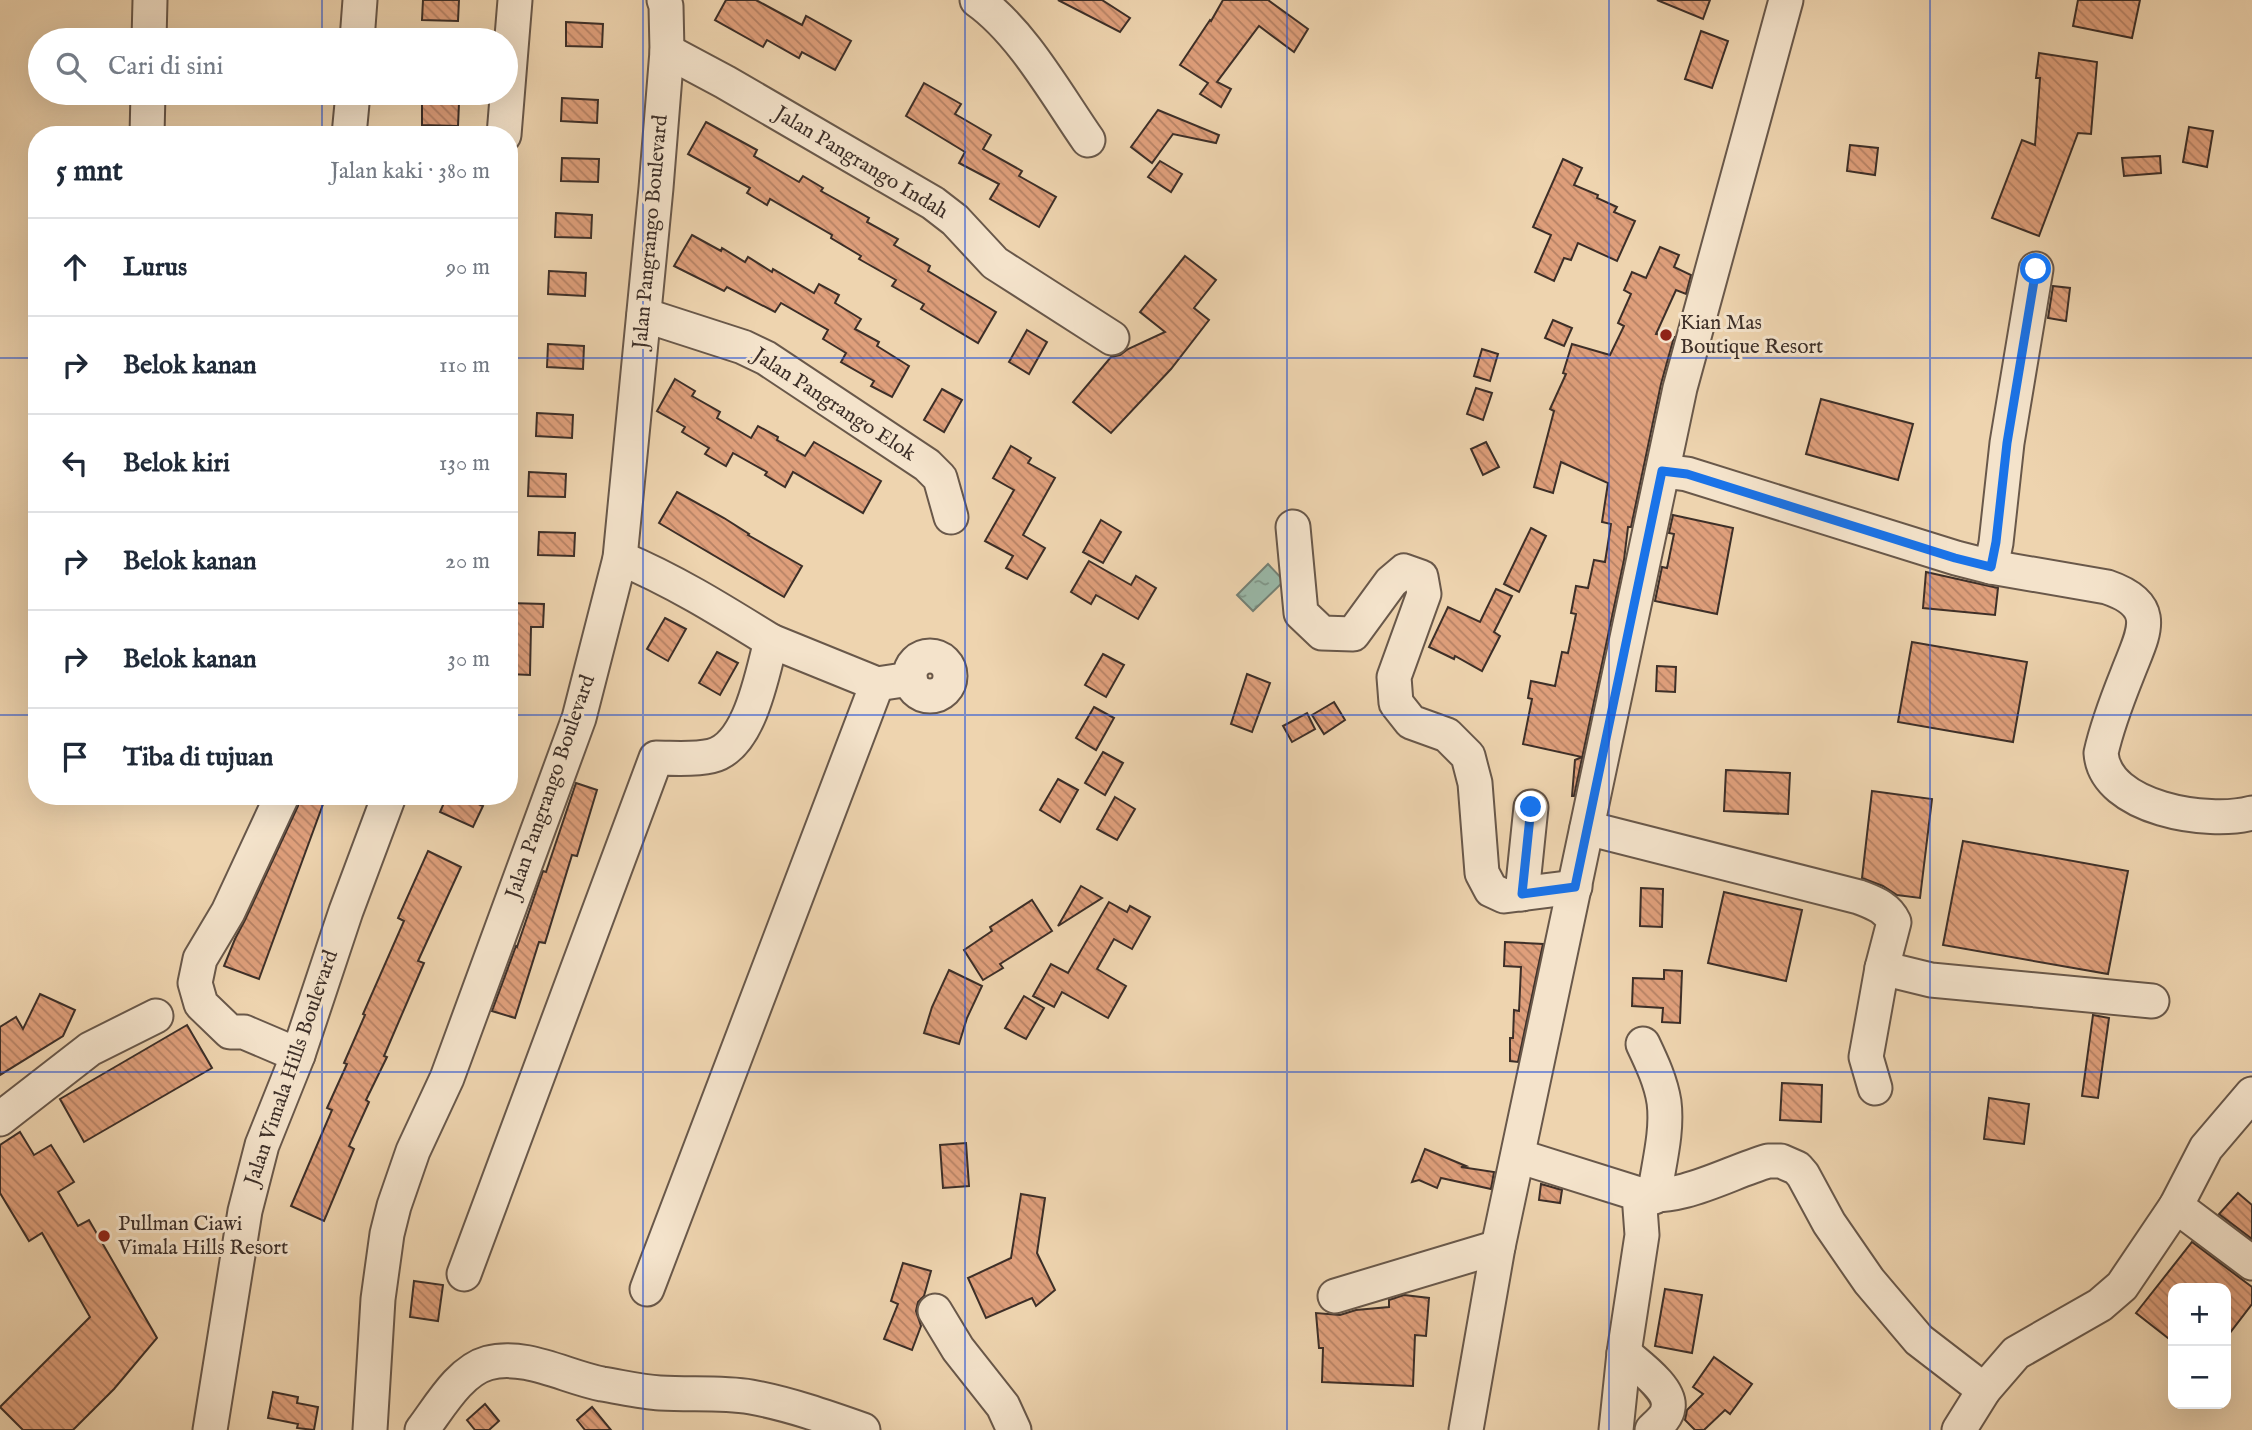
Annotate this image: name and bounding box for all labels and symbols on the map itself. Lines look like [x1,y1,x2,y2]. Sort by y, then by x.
street label: Jalan Pangrango Indah [767,99,953,226]
street label: Jalan Pangrango Boulevard [627,113,675,352]
route start [2020,253,2051,284]
place label: Kian Mas Boutique Resort [1680,310,1823,361]
marker: Kian Mas Boutique Resort [1658,327,1674,343]
street label: Jalan Pangrango Elok [746,341,921,468]
street label: Jalan Pangrango Boulevard [499,671,602,904]
route end [1515,791,1546,822]
street label: Jalan Vimala Hills Boulevard [238,946,345,1191]
place label: Pullman Ciawi Vimala Hills Resort [117,1211,288,1262]
marker: Pullman Ciawi Vimala Hills Resort [96,1228,112,1244]

